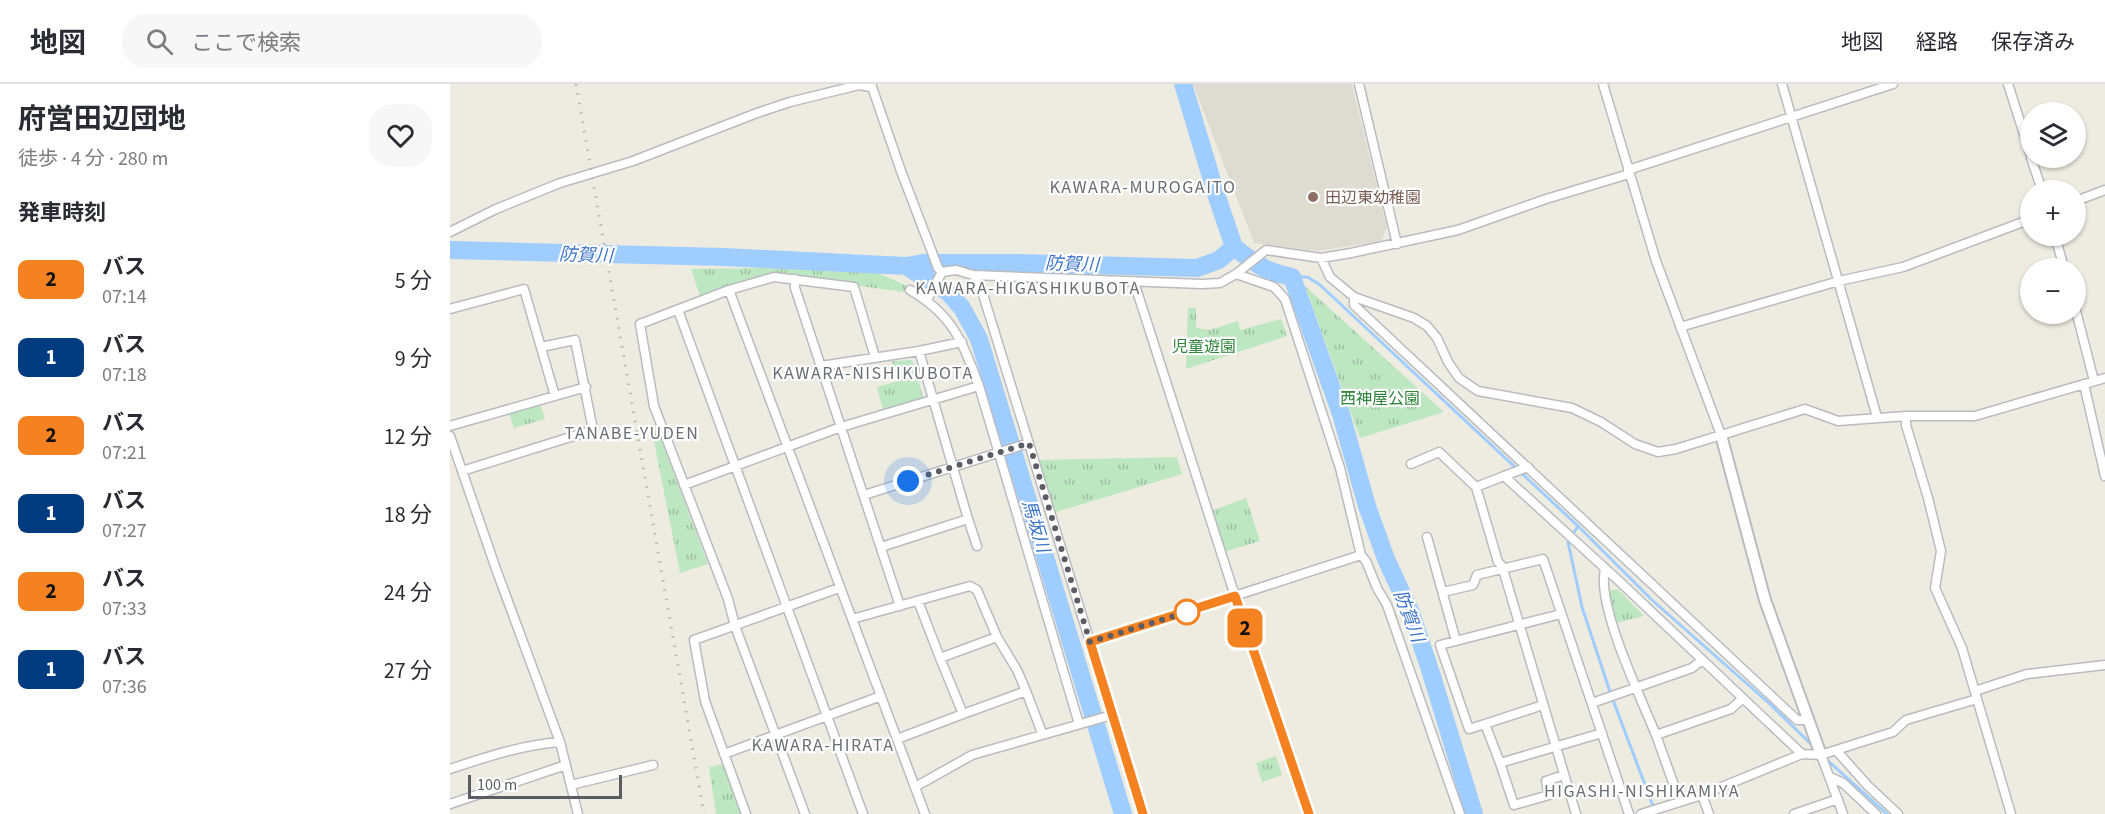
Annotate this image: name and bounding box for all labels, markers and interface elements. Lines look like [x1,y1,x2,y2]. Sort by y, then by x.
search box [122,14,542,68]
text: 地図 [30,23,86,63]
icon: search [143,25,176,58]
text: ここで検索 [191,27,301,59]
text: 地図 [1841,27,1883,57]
text: 経路 [1916,27,1958,57]
text: 保存済み [1991,27,2075,57]
text: 府営田辺団地 [18,99,186,139]
map controls [2020,102,2086,324]
button: layers [2020,102,2086,168]
button: heart [369,104,432,167]
text: 徒歩 · 4 分 · 280 m [18,145,168,173]
district label: KAWARA-MUROGAITO [1049,175,1237,200]
button: + [2020,180,2086,246]
place label: 田辺東幼稚園 [1325,187,1421,209]
marker: 田辺東幼稚園 [1306,190,1320,204]
text: 発車時刻 [18,197,106,229]
water label: 防賀川 [559,242,615,269]
text: バス [102,251,146,283]
water label: 防賀川 [1045,251,1101,278]
button: − [2020,258,2086,324]
text: 2 [45,264,57,294]
text: 5 分 [395,265,432,297]
district label: KAWARA-HIGASHIKUBOTA [915,276,1141,301]
text: 07:14 [102,283,147,311]
text: バス [102,329,146,361]
park label: 児童遊園 [1172,336,1236,358]
text: 1 [45,342,57,372]
text: 9 分 [395,343,432,375]
text: 07:18 [102,361,147,389]
district label: KAWARA-NISHIKUBOTA [772,361,974,386]
park label: 西神屋公園 [1340,388,1420,410]
text: バス [102,407,146,439]
text: 2 [45,420,57,450]
text: 12 分 [384,421,432,453]
district label: TANABE-YUDEN [565,421,699,446]
text: 07:21 [102,439,147,467]
your location [893,466,923,496]
text: バス [102,485,146,517]
water label: 馬坂川 [1016,497,1056,558]
text: 1 [45,498,57,528]
text: 18 分 [384,499,432,531]
text: 07:27 [102,517,147,545]
text: バス [102,563,146,595]
text: 2 [45,576,57,606]
text: 24 分 [384,577,432,609]
water label: 防賀川 [1387,586,1431,648]
text: 07:33 [102,595,147,623]
unlabelled marker [1174,599,1200,625]
line badge: 2 [1226,608,1264,648]
text: 2 [1239,613,1251,643]
text: バス [102,641,146,673]
text: 1 [45,654,57,684]
text: 27 分 [384,655,432,687]
text: 07:36 [102,673,147,701]
district label: KAWARA-HIRATA [751,733,895,758]
scale bar [468,772,622,800]
text: 100 m [477,774,517,796]
district label: HIGASHI-NISHIKAMIYA [1544,779,1740,804]

